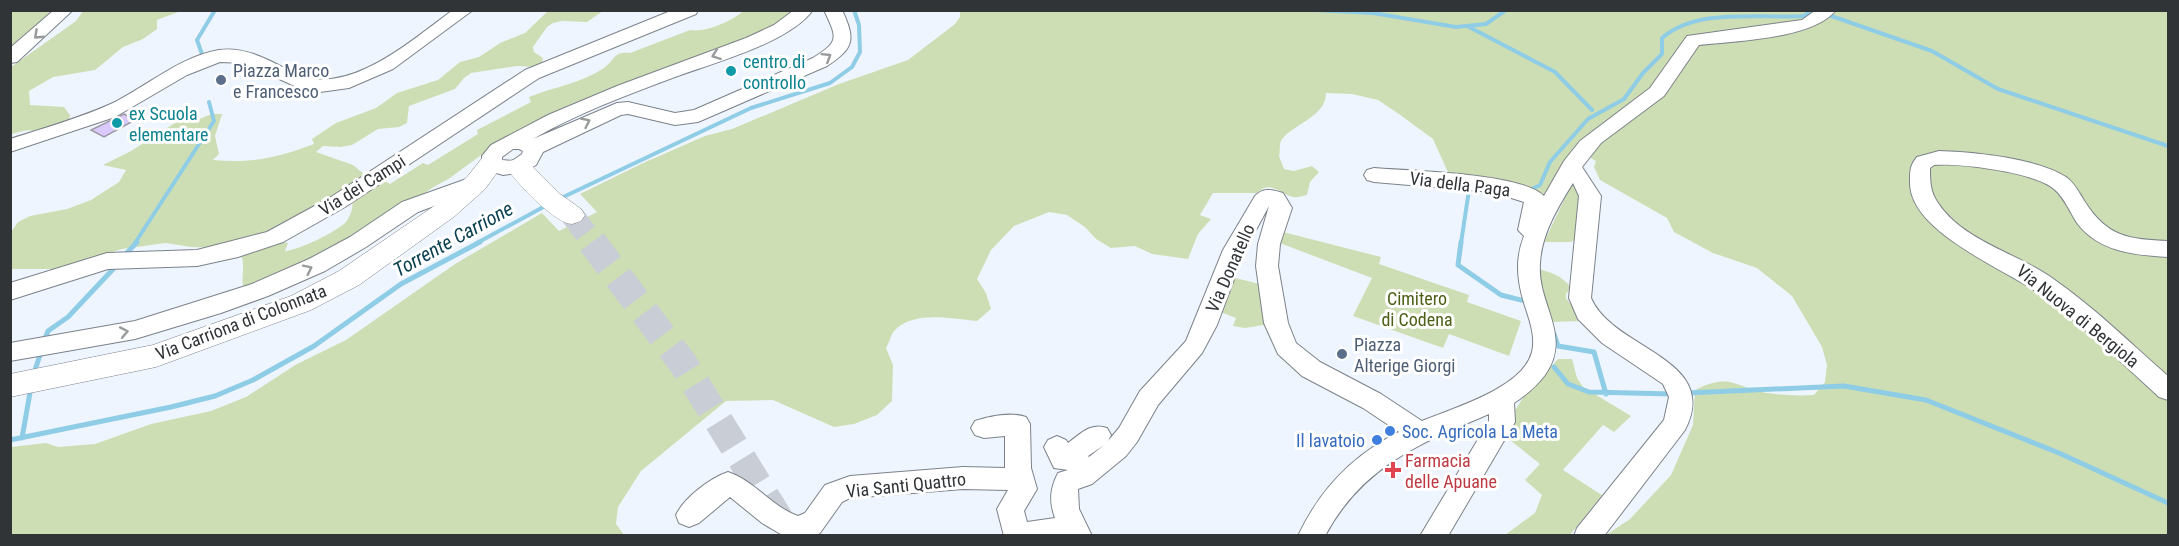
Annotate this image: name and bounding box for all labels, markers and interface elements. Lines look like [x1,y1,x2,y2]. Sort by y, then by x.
one-way arrow [34,27,45,38]
one-way arrow [711,48,722,61]
place label: centro di controllo [743,51,806,93]
one-way arrow [821,53,831,65]
place label: Piazza Marco e Francesco [233,60,329,102]
marker: centro di controllo [724,64,738,78]
marker: Piazza Marco e Francesco [214,73,228,87]
place label: ex Scuola elementare [129,103,208,145]
marker: ex Scuola elementare [110,116,124,130]
one-way arrow [580,118,591,130]
street label: Via dei Campi [315,150,409,220]
street label: Via della Paga [1408,167,1512,201]
water label: Torrente Carrione [389,196,517,282]
street label: Via Donatello [1201,220,1259,316]
street label: Via Nuova di Bergiola [2012,260,2144,372]
one-way arrow [302,265,313,277]
street label: Via Carriona di Colonnata [153,280,329,364]
park label: Cimitero di Codena [1381,288,1453,330]
one-way arrow [119,327,129,340]
place label: Piazza Alterige Giorgi [1354,334,1455,376]
marker: Piazza Alterige Giorgi [1335,347,1349,361]
place label: Soc. Agricola La Meta [1402,421,1558,442]
marker: Soc. Agricola La Meta [1383,424,1397,438]
place label: Il lavatoio [1296,430,1365,451]
marker: Il lavatoio [1370,433,1384,447]
place label: Farmacia delle Apuane [1405,450,1497,492]
marker: Farmacia delle Apuane [1386,463,1400,477]
street label: Via Santi Quattro [845,468,967,502]

